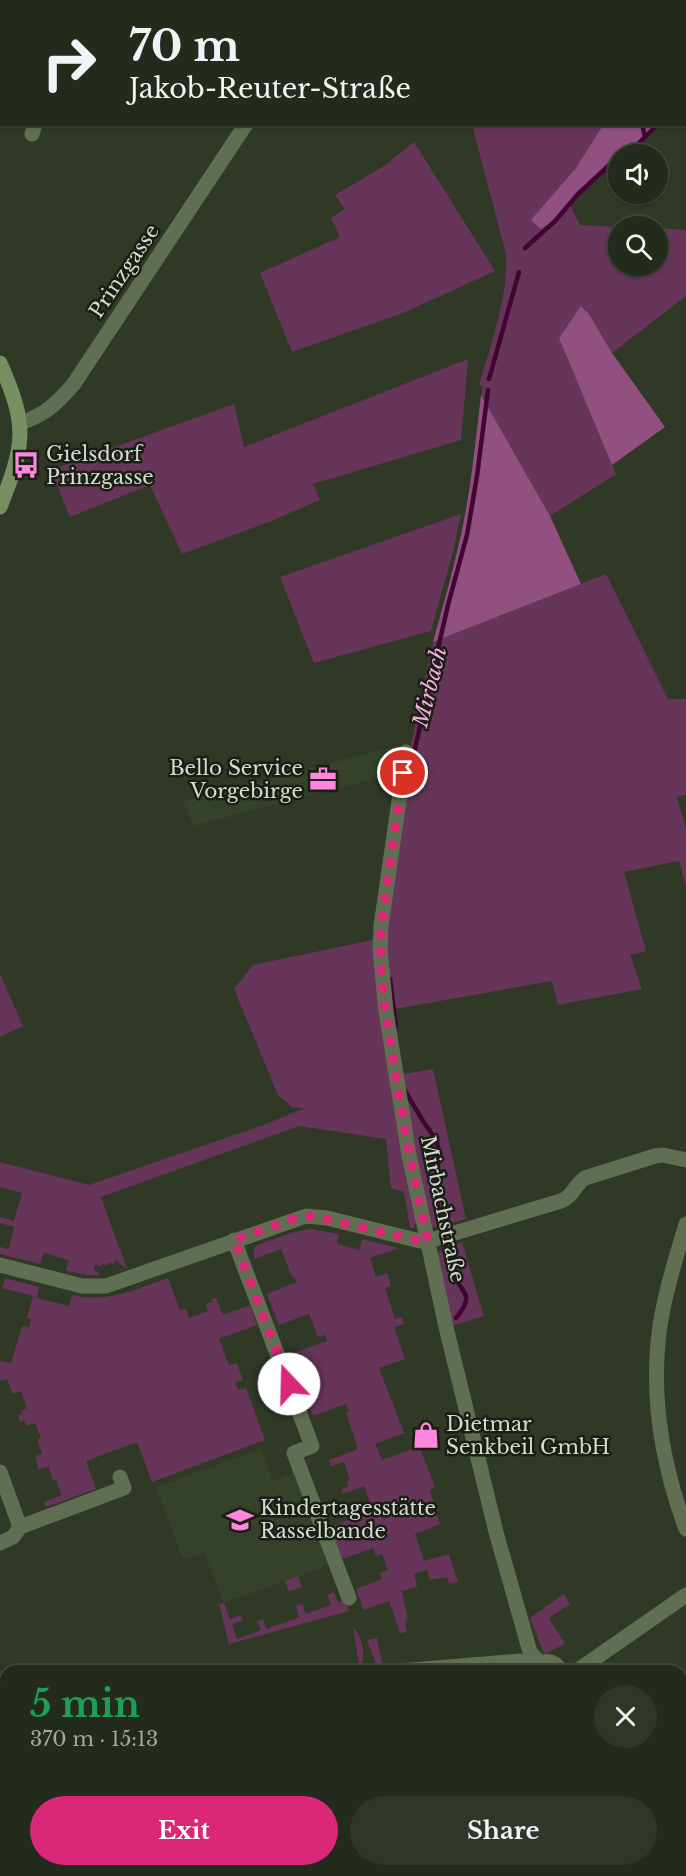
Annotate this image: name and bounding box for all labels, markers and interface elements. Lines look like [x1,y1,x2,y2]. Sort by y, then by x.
text: 70 m [129,20,240,72]
icon: right [30,24,108,102]
text: Jakob-Reuter-Straße [129,72,411,105]
map controls [608,144,668,276]
button: sound [608,144,668,204]
button: search [608,216,668,276]
street label: Prinzgasse [84,220,164,322]
place label: Gielsdorf Prinzgasse [46,442,154,489]
bus stop icon: Gielsdorf Prinzgasse [11,450,41,480]
water label: Mirbach [407,644,453,731]
pin [377,747,428,798]
place label: Bello Service Vorgebirge [169,756,303,803]
icon: arrive [386,756,419,789]
office icon: Bello Service Vorgebirge [308,764,338,794]
street label: Mirbachstraße [416,1134,470,1284]
position arrow [257,1352,321,1416]
place label: Dietmar Senkbeil GmbH [446,1412,610,1459]
shop icon: Dietmar Senkbeil GmbH [411,1420,441,1450]
place label: Kindertagesstätte Rasselbande [260,1496,436,1543]
school or university icon: Kindertagesstätte Rasselbande [225,1505,255,1535]
text: 5 min [30,1682,140,1727]
button: close [594,1685,657,1748]
text: 370 m · 15:13 [30,1727,158,1751]
button: Exit [30,1796,338,1865]
button: Share [350,1796,657,1865]

